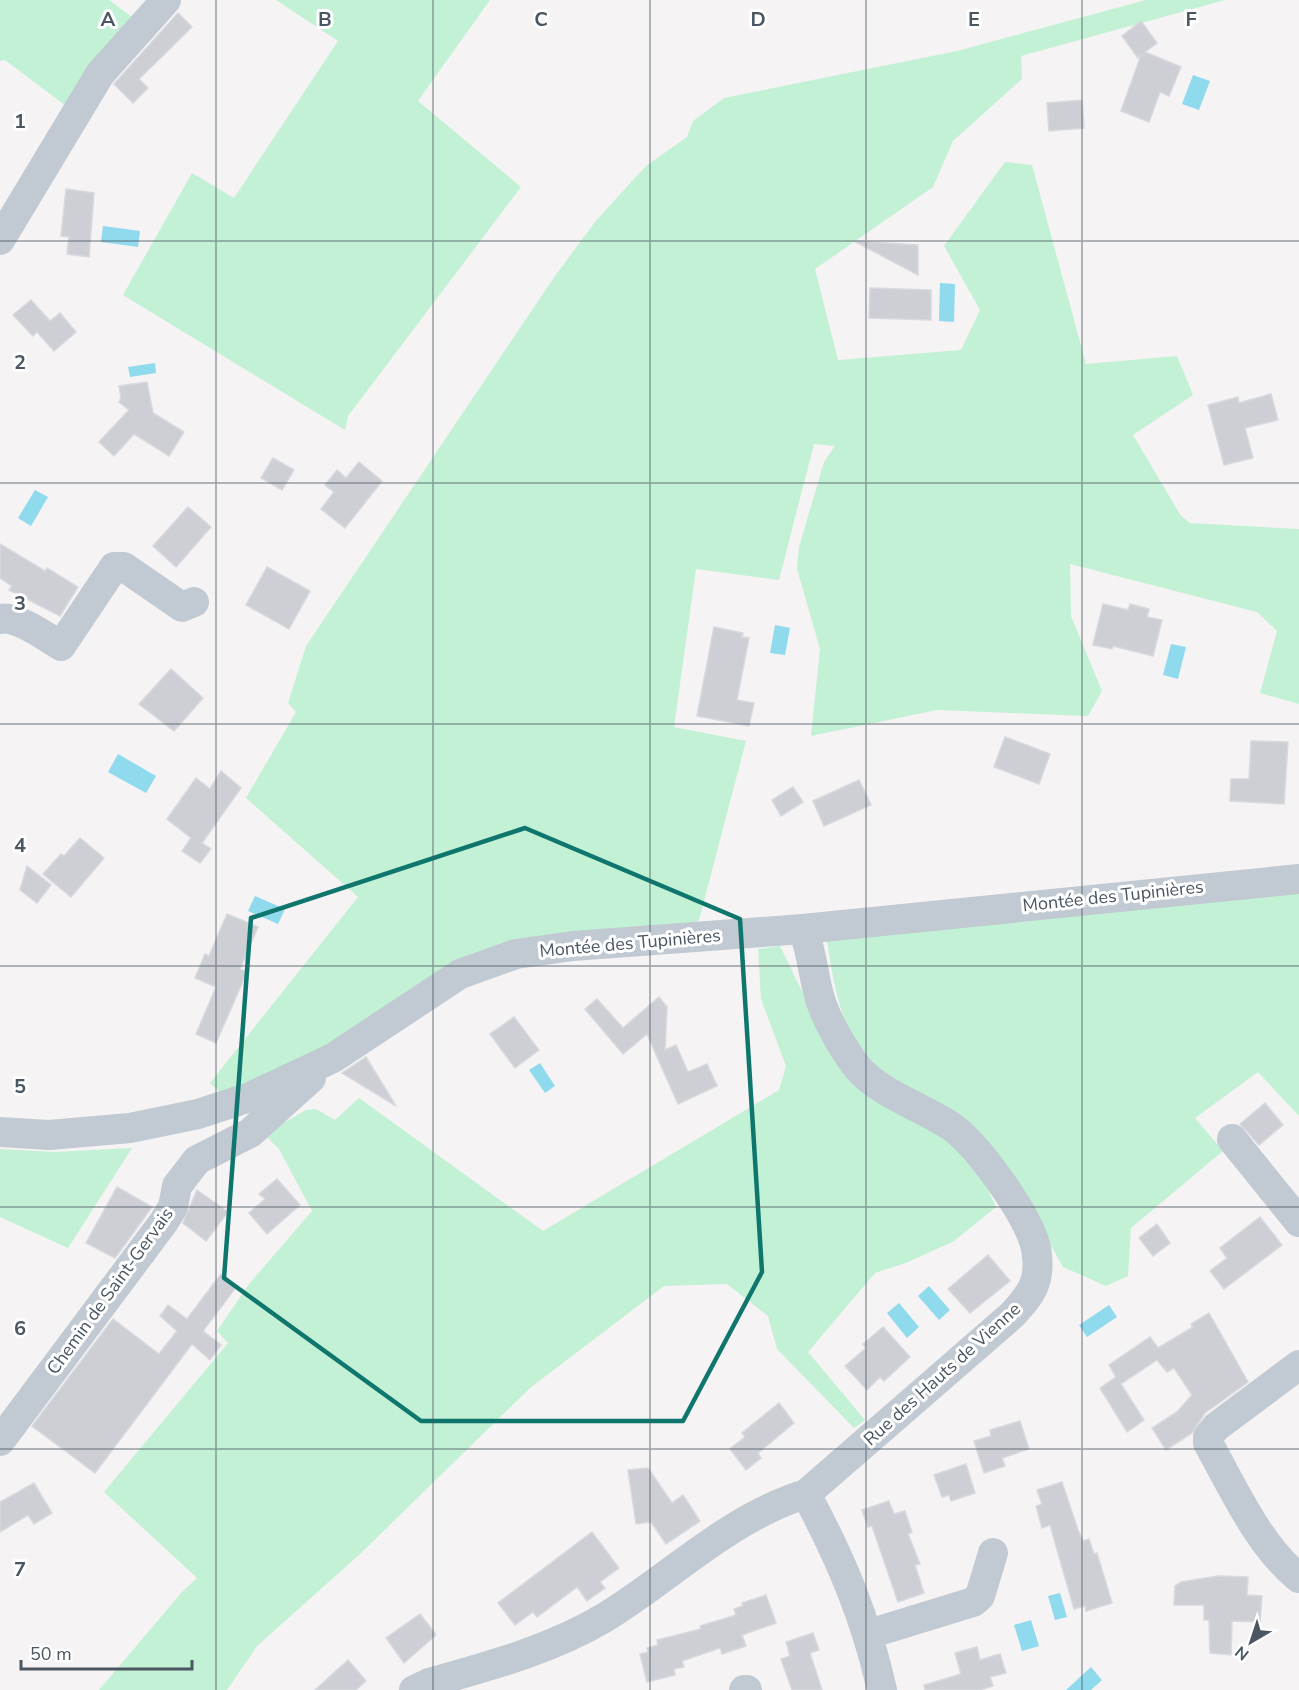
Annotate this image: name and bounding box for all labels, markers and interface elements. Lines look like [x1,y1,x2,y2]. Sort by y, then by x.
text: A [101,6,116,33]
text: B [318,6,332,33]
text: C [534,6,548,33]
text: D [750,6,766,33]
text: E [968,6,980,33]
text: F [1185,6,1197,33]
text: 1 [14,108,26,135]
text: 2 [14,349,26,376]
text: 3 [14,590,26,617]
text: 4 [14,832,26,859]
street label: Montée des Tupinières [1021,875,1205,917]
street label: Montée des Tupinières [538,923,722,963]
text: 5 [14,1073,26,1100]
street label: Chemin de Saint-Gervais [41,1203,179,1379]
street label: Rue des Hauts de Vienne [858,1297,1026,1451]
text: 6 [14,1315,26,1342]
text: 7 [14,1556,26,1583]
north arrow [1221,1612,1281,1672]
scale bar [21,1633,192,1671]
text: N [1231,1641,1254,1665]
text: 50 m [30,1642,72,1666]

